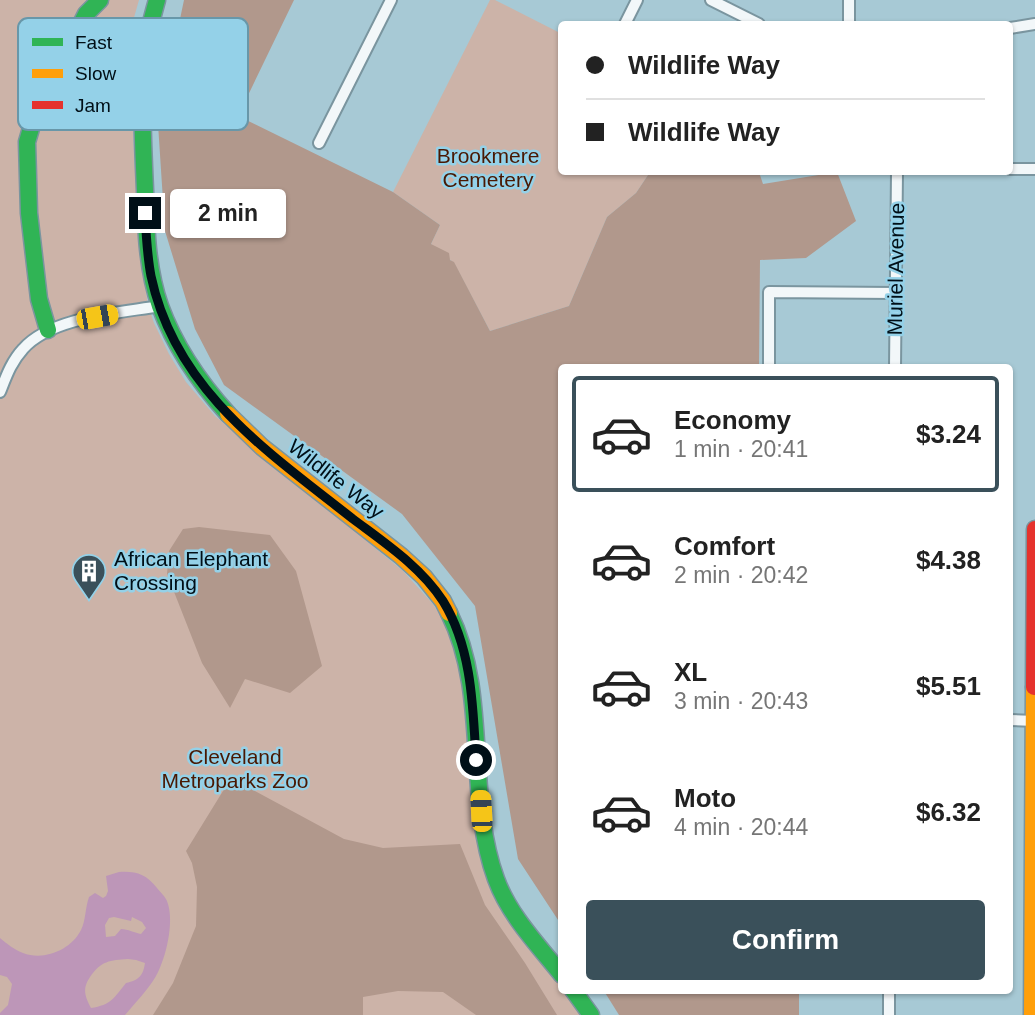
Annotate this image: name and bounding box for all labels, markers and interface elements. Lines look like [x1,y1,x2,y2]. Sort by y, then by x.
legend [18,18,248,130]
text: Fast [75,32,113,53]
text: Wildlife Way [628,50,780,80]
text: Slow [75,63,116,84]
text: Jam [75,95,111,116]
text: Wildlife Way [628,117,780,147]
park label: Brookmere Cemetery [437,144,539,191]
callout: 2 min [170,188,285,238]
route end [129,197,161,229]
text: 2 min [198,200,258,226]
street label: Muriel Avenue [883,202,908,336]
car [75,303,120,331]
icon: car [590,403,653,466]
text: Economy [674,405,791,435]
text: $3.24 [916,419,981,449]
street label: Wildlife Way [284,434,389,523]
text: 1 min · 20:41 [674,436,808,462]
icon: car [590,529,653,592]
text: Comfort [674,531,775,561]
text: $4.38 [916,545,981,575]
place label: African Elephant Crossing [114,547,268,594]
building icon: African Elephant Crossing [70,552,108,601]
text: 2 min · 20:42 [674,562,808,588]
icon: car [590,655,653,718]
text: XL [674,657,707,687]
text: $5.51 [916,671,981,701]
text: 3 min · 20:43 [674,688,808,714]
route start [460,744,492,776]
park label: Cleveland Metroparks Zoo [161,745,309,792]
icon: car [590,781,653,844]
text: Moto [674,783,736,813]
car [470,789,493,833]
text: $6.32 [916,797,981,827]
text: 4 min · 20:44 [674,814,808,840]
button: Confirm [586,900,985,980]

